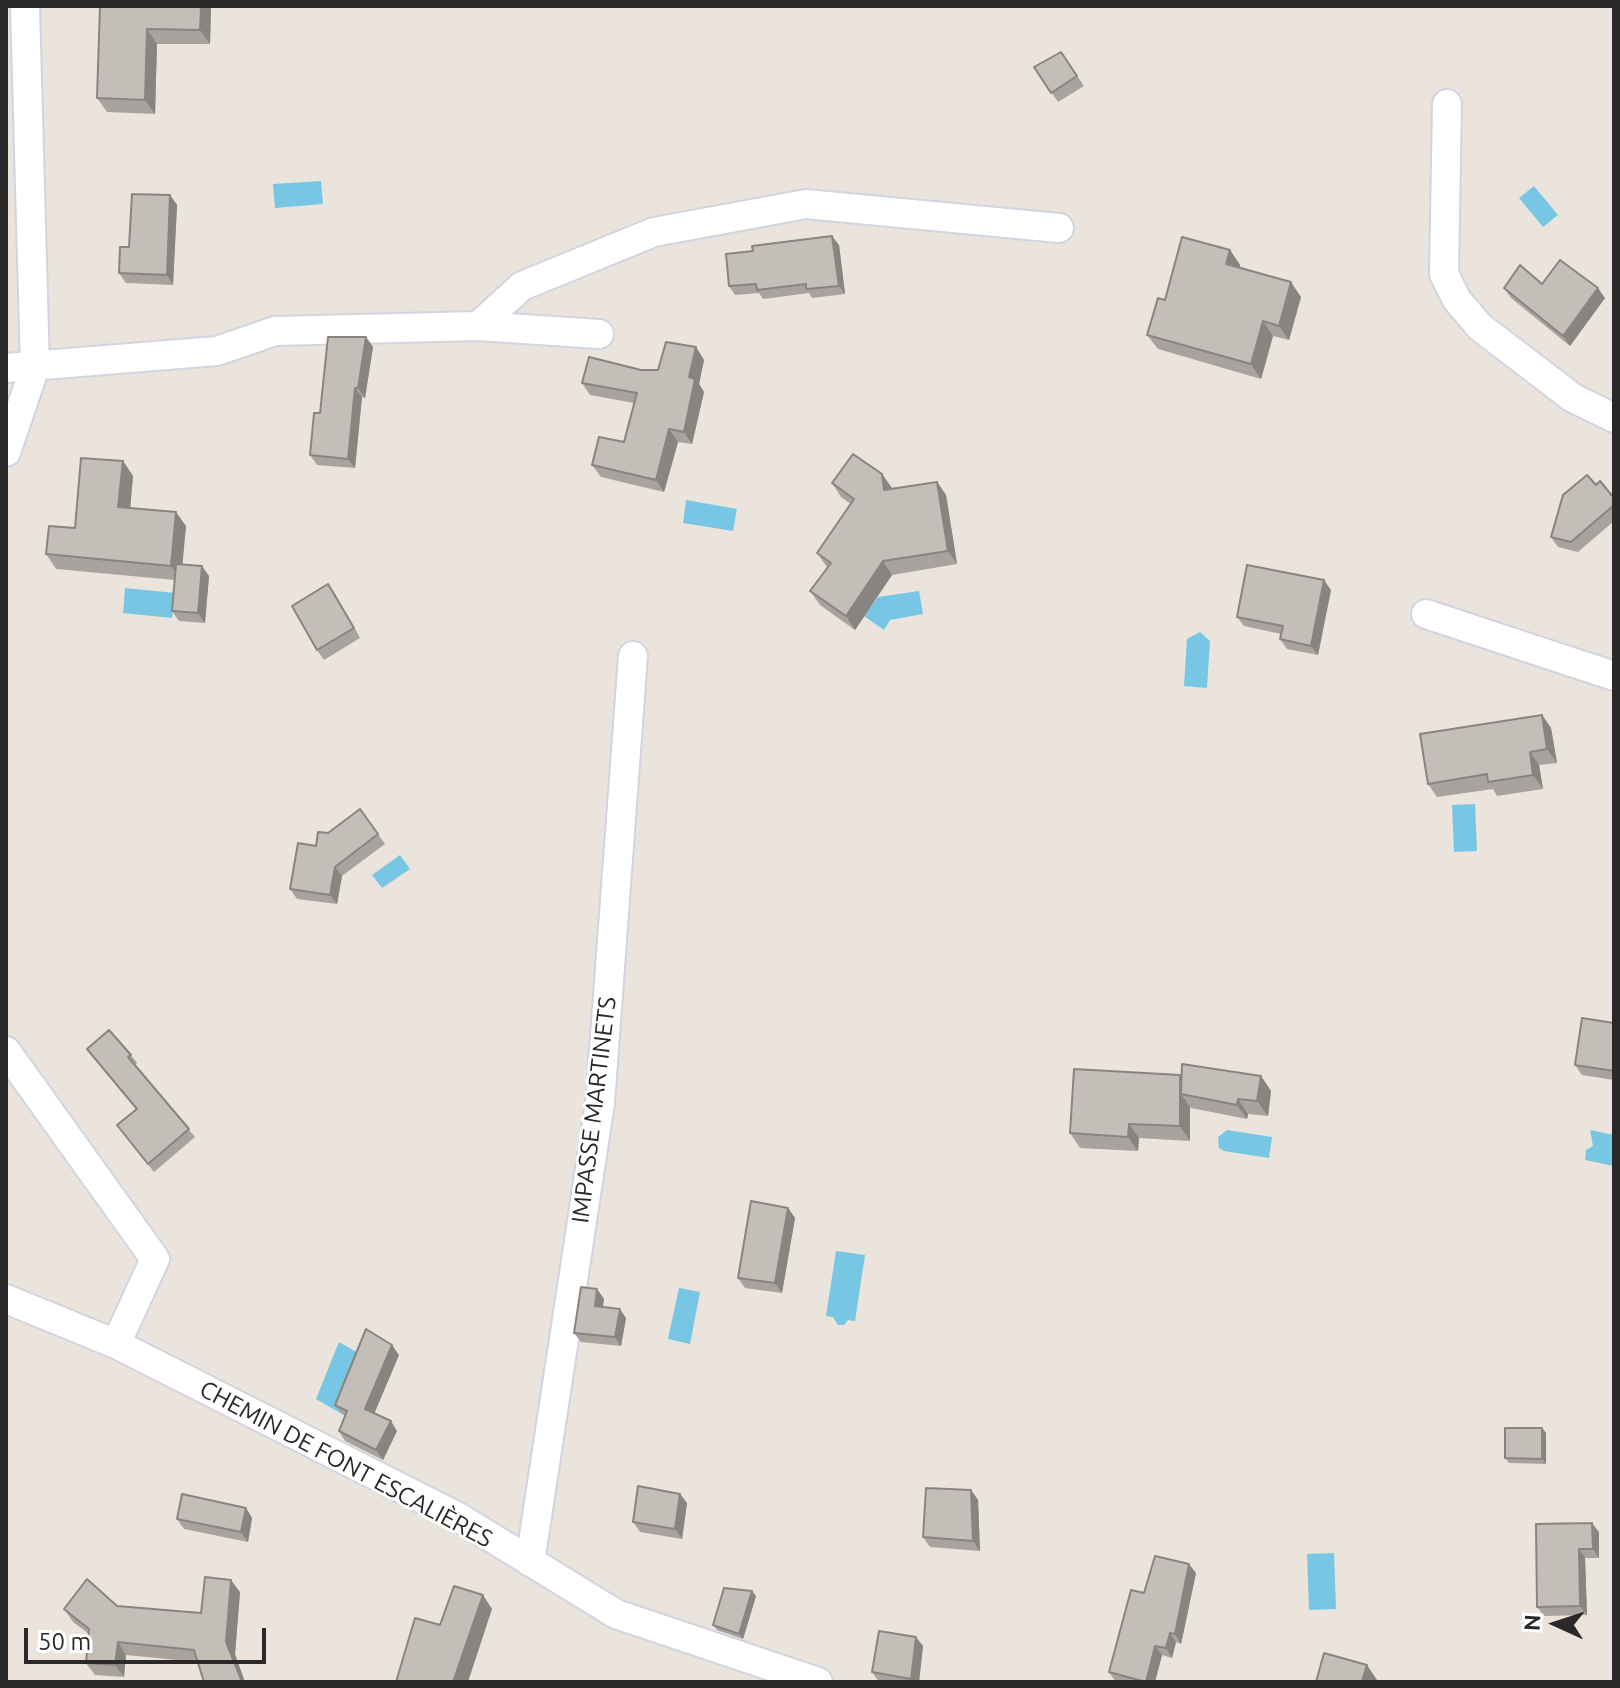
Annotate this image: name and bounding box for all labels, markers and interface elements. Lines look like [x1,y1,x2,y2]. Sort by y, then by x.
street label: IMPASSE MARTINETS [566,995,622,1225]
street label: CHEMIN DE FONT ESCALIÈRES [195,1374,497,1554]
north arrow [1516,1584,1596,1664]
scale bar [28,1612,270,1662]
text: N [1519,1614,1544,1632]
text: 50 m [38,1628,91,1655]

